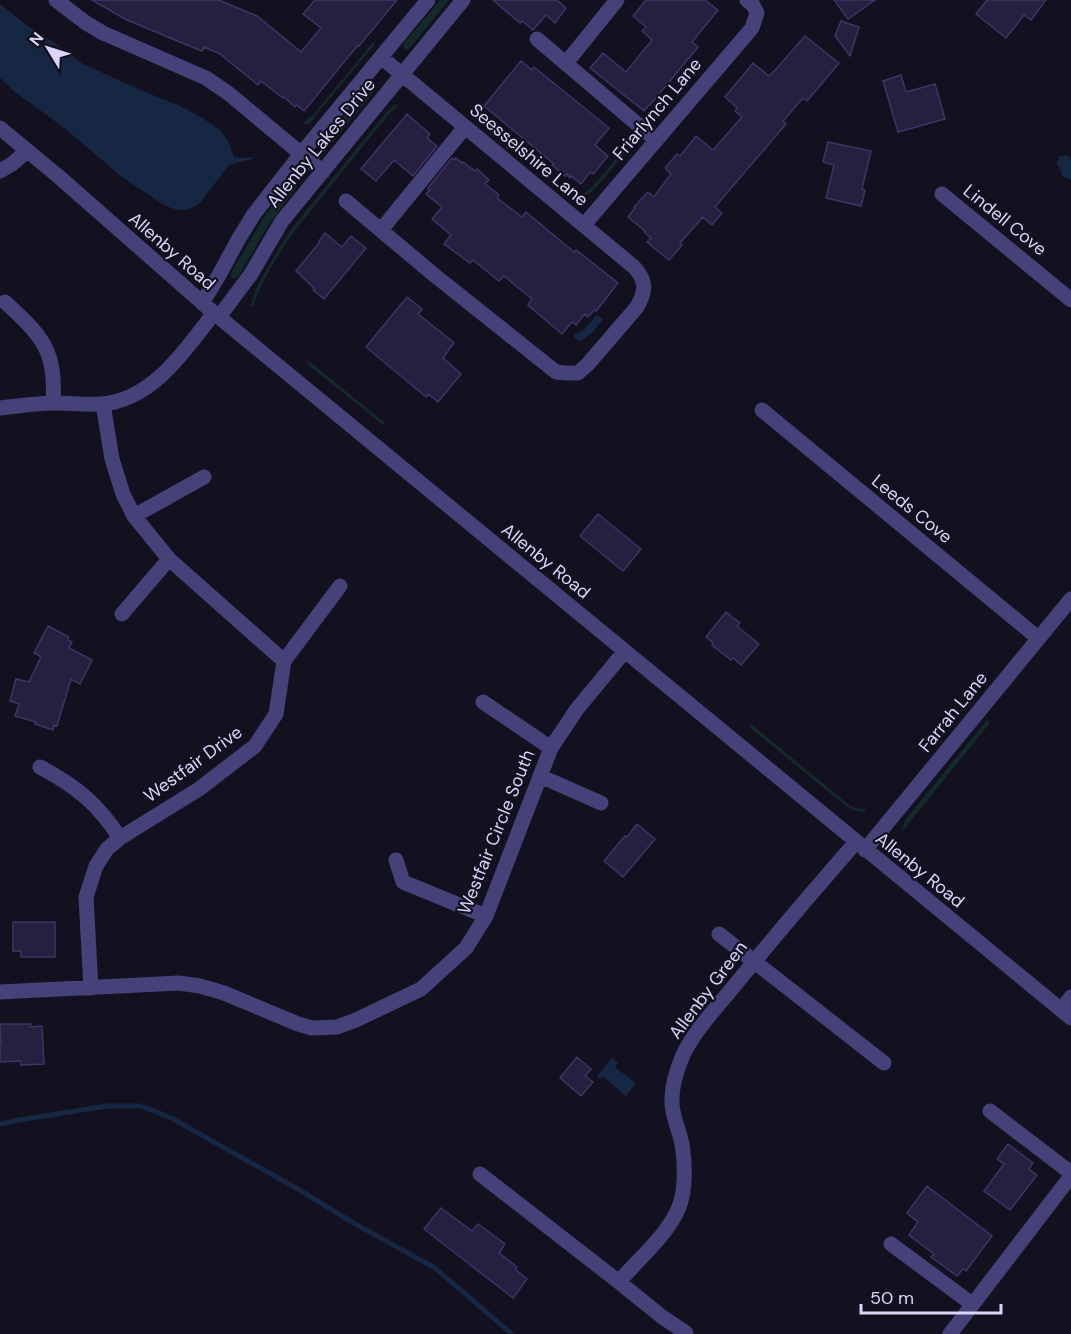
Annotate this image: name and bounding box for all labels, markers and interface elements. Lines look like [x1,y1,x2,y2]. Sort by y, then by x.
north arrow [18,18,78,78]
text: N [25,28,48,50]
street label: Friarlynch Lane [607,53,707,165]
street label: Allenby Lakes Drive [261,73,381,213]
street label: Seesselshire Lane [465,98,593,212]
street label: Lindell Cove [958,179,1052,261]
street label: Allenby Road [123,207,221,295]
street label: Leeds Cove [867,469,957,549]
street label: Allenby Road [497,518,595,604]
street label: Farrah Lane [913,667,993,757]
street label: Westfair Drive [139,720,247,808]
street label: Westfair Circle South [452,746,540,918]
street label: Allenby Road [871,827,969,913]
street label: Allenby Green [663,936,753,1044]
scale bar [861,1277,1000,1315]
text: 50 m [870,1286,914,1310]

